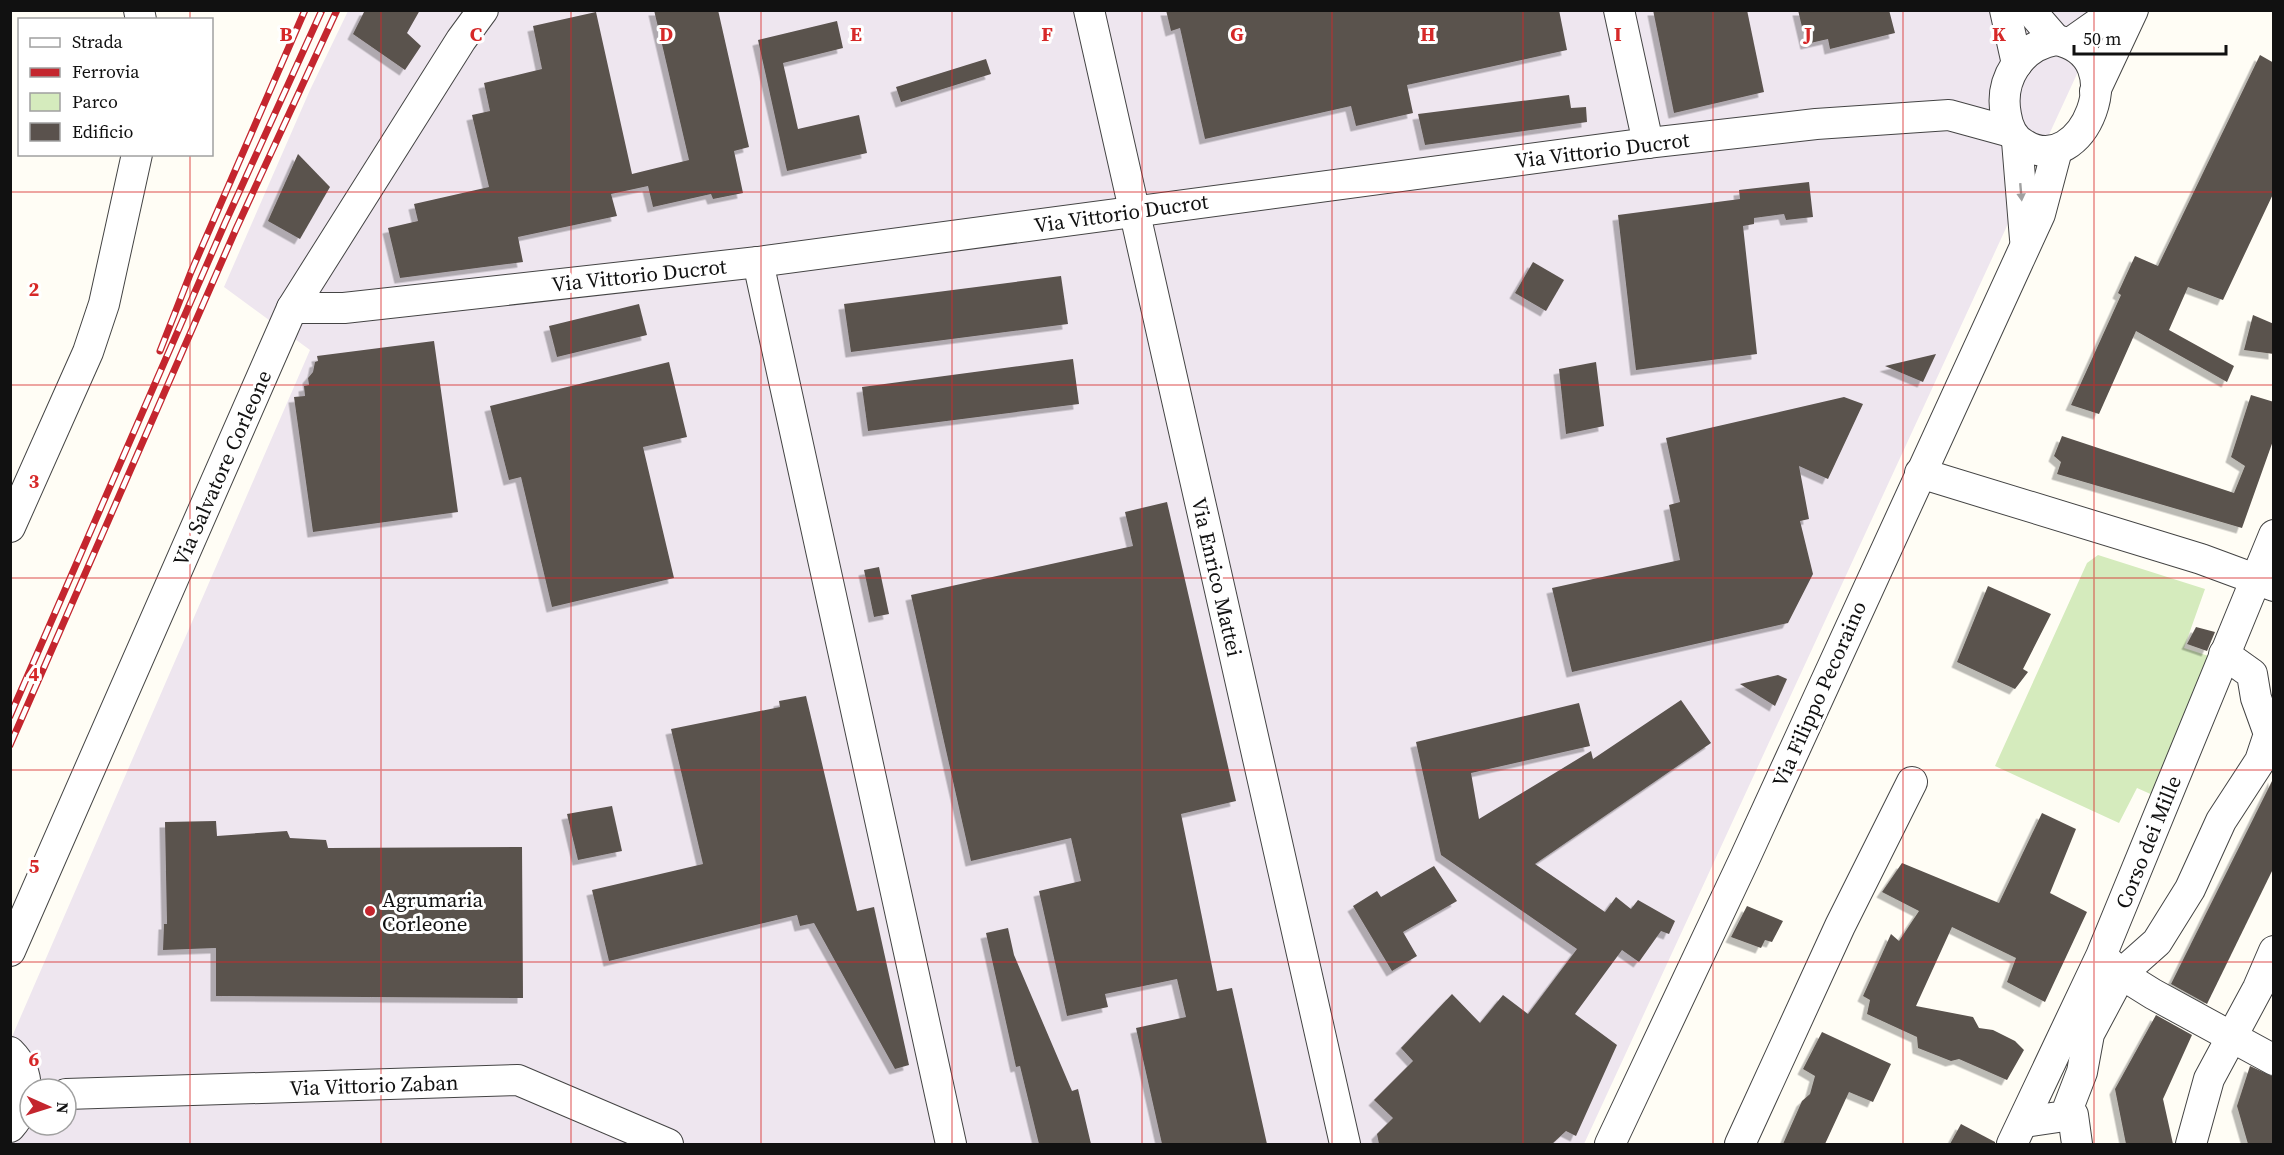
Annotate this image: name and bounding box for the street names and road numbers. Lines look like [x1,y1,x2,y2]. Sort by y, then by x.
street label: Via Vittorio Ducrot [1513,125,1691,175]
street label: Via Vittorio Ducrot [1032,186,1210,240]
street label: Via Vittorio Ducrot [550,251,728,299]
street label: Via Salvatore Corleone [166,365,278,571]
street label: Via Enrico Mattei [1185,495,1249,659]
street label: Via Filippo Pecoraino [1765,596,1873,792]
street label: Corso dei Mille [2108,771,2188,913]
street label: Via Vittorio Zaban [289,1068,459,1102]

